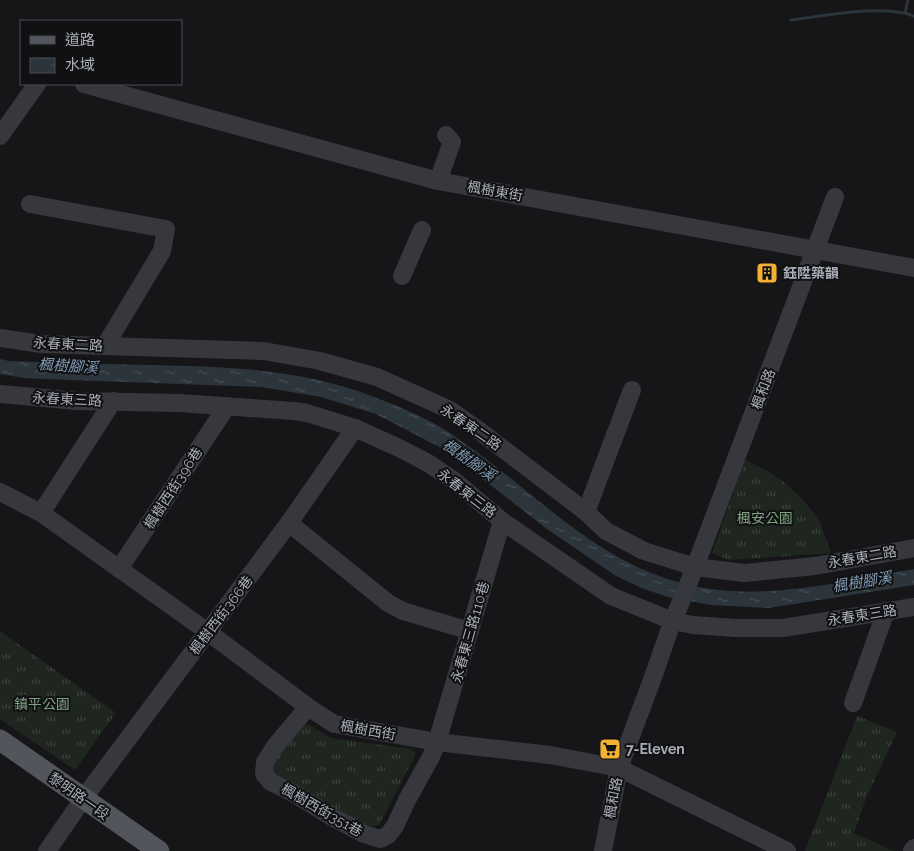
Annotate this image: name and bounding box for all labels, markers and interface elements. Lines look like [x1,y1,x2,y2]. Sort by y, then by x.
legend [20,20,182,85]
text: 道路 [65,31,95,49]
text: 水域 [65,56,95,74]
street label: 楓樹東街 [466,178,524,204]
building icon: 鈺陞築韻 [755,261,779,285]
place label: 鈺陞築韻 [783,265,839,281]
street label: 永春東二路 [33,334,103,354]
water label: 楓樹腳溪 [37,355,101,377]
street label: 楓和路 [748,367,778,411]
street label: 永春東三路 [32,389,102,409]
street label: 永春東二路 [438,401,504,453]
water label: 楓樹腳溪 [439,435,500,486]
street label: 楓樹西街396巷 [141,444,205,532]
street label: 永春東三路 [434,465,500,521]
park label: 楓安公園 [737,510,793,526]
street label: 永春東二路 [826,543,898,571]
water label: 楓樹腳溪 [831,568,895,596]
street label: 楓樹西街366巷 [186,572,256,658]
street label: 永春東三路110巷 [448,580,492,684]
street label: 永春東三路 [826,602,898,628]
park label: 鎮平公園 [14,696,70,712]
street label: 楓樹西街 [339,717,397,743]
supermarket icon: 7-Eleven [598,737,622,761]
place label: 7-Eleven [626,741,685,757]
street label: 黎明路一段 [46,769,112,823]
street label: 楓和路 [601,776,625,820]
street label: 楓樹西街351巷 [279,780,365,840]

